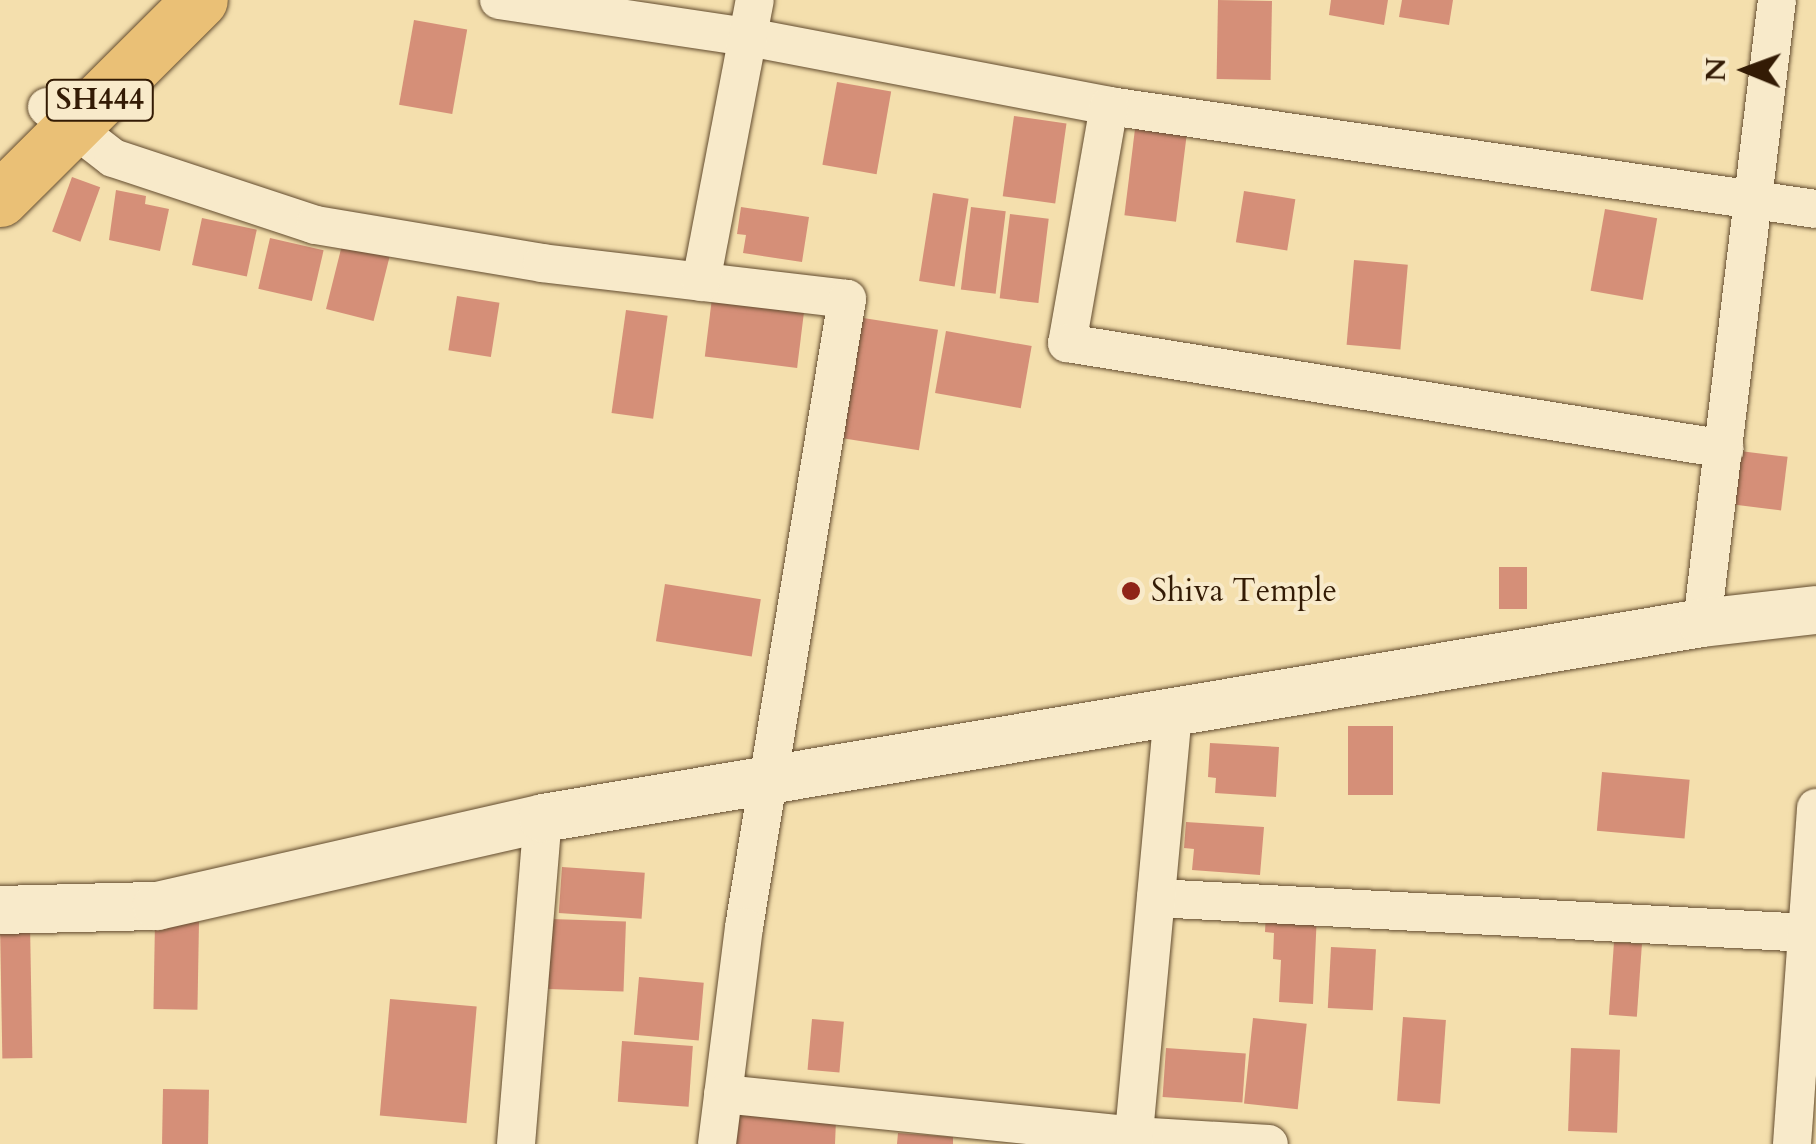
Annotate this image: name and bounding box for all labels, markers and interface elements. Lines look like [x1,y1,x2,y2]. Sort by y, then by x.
north arrow [1696,20,1796,120]
text: N [1697,57,1735,82]
road number: SH444 [45,75,155,125]
place label: Shiva Temple [1151,572,1337,610]
marker: Shiva Temple [1120,580,1142,602]

